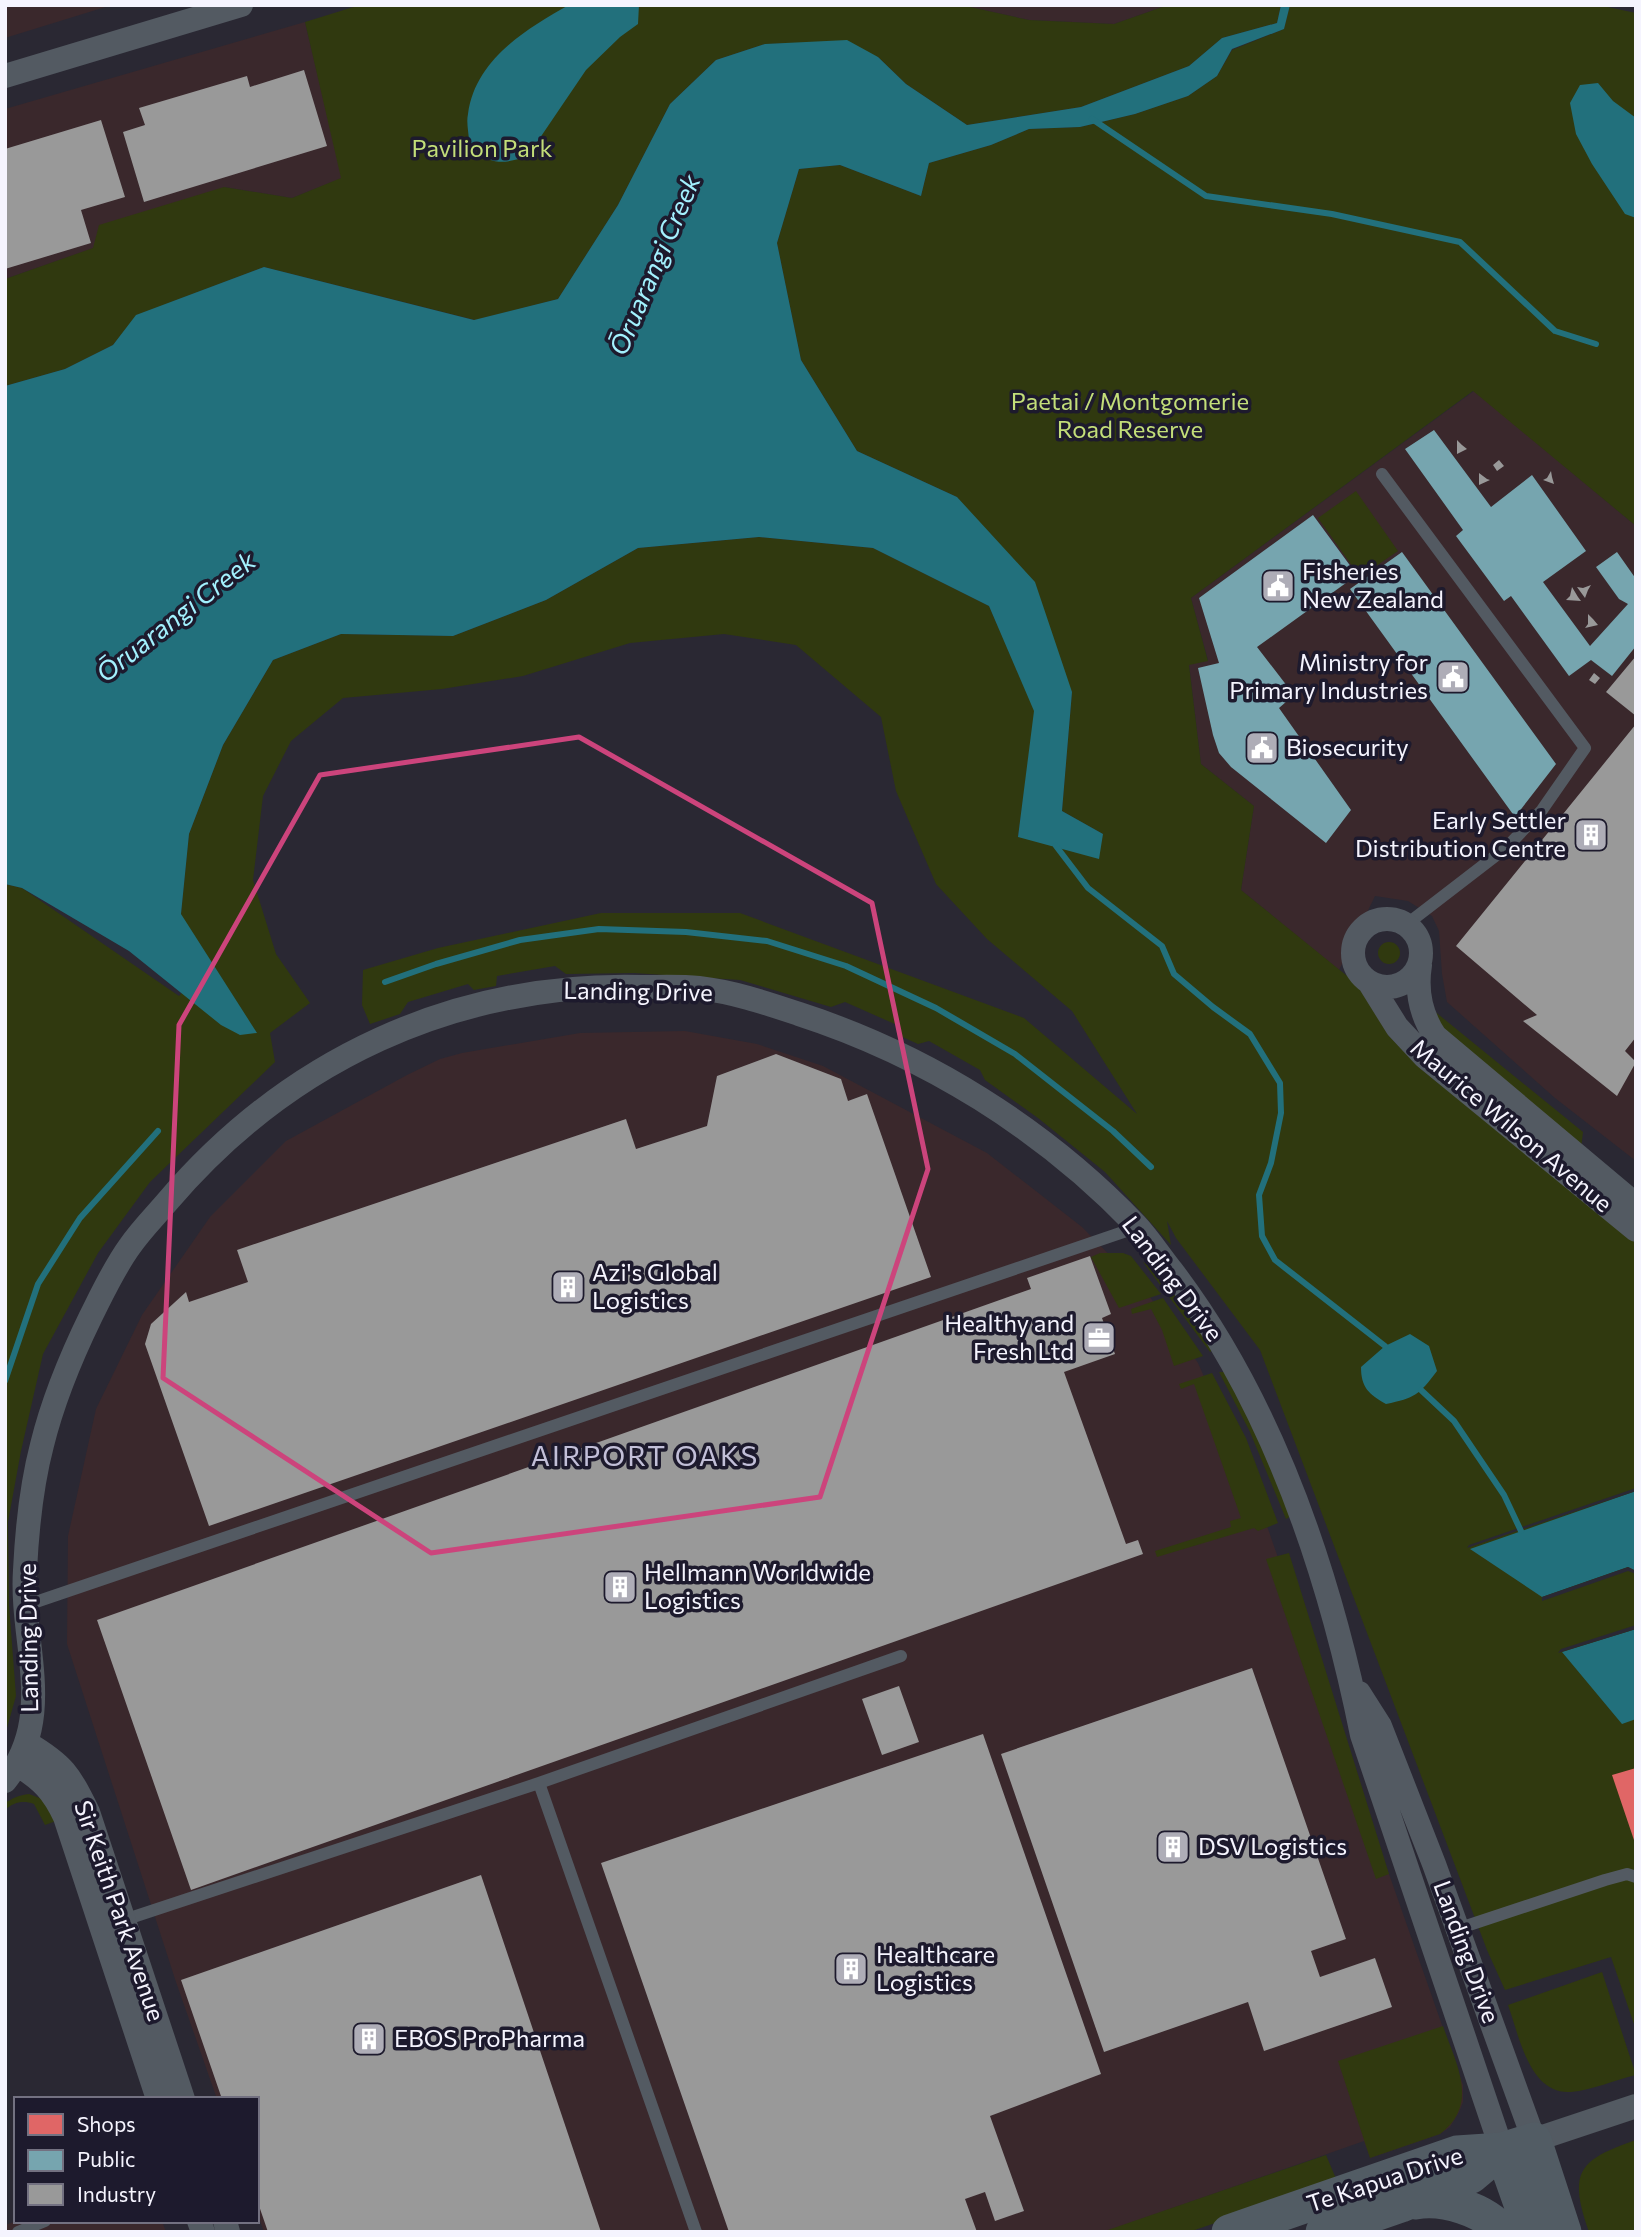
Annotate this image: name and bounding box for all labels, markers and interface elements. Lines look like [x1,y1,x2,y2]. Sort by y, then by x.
park label: Pavilion Park [412,133,552,162]
water label: Ōruarangi Creek [602,169,706,359]
park label: Paetai / Montgomerie Road Reserve [1011,386,1249,443]
water label: Ōruarangi Creek [89,544,262,688]
place label: Fisheries New Zealand [1302,556,1444,613]
public building icon: Fisheries New Zealand [1259,567,1297,605]
place label: Ministry for Primary Industries [1229,647,1428,704]
public building icon: Ministry for Primary Industries [1434,658,1472,696]
public building icon: Biosecurity [1243,729,1281,767]
place label: Biosecurity [1286,732,1409,761]
place label: Early Settler Distribution Centre [1355,805,1566,862]
building icon: Early Settler Distribution Centre [1572,816,1610,854]
street label: Landing Drive [563,975,713,1006]
street label: Maurice Wilson Avenue [1405,1032,1619,1218]
street label: Landing Drive [1117,1210,1230,1346]
place label: Azi's Global Logistics [592,1257,718,1314]
building icon: Azi's Global Logistics [549,1268,587,1306]
place label: Healthy and Fresh Ltd [944,1308,1074,1365]
office icon: Healthy and Fresh Ltd [1080,1319,1118,1357]
district label: AIRPORT OAKS [531,1438,759,1472]
place label: Hellmann Worldwide Logistics [644,1557,871,1614]
street label: Landing Drive [12,1563,43,1713]
building icon: Hellmann Worldwide Logistics [601,1568,639,1606]
street label: Sir Keith Park Avenue [69,1796,172,2025]
building icon: DSV Logistics [1154,1828,1192,1866]
place label: DSV Logistics [1198,1831,1347,1860]
street label: Landing Drive [1428,1876,1507,2027]
place label: Healthcare Logistics [876,1939,995,1996]
building icon: Healthcare Logistics [832,1950,870,1988]
building icon: EBOS ProPharma [350,2020,388,2058]
place label: EBOS ProPharma [394,2023,585,2052]
legend [14,2097,259,2223]
text: Shops [77,2111,136,2136]
street label: Te Kapua Drive [1303,2140,1466,2217]
text: Public [77,2146,135,2171]
text: Industry [77,2181,156,2206]

